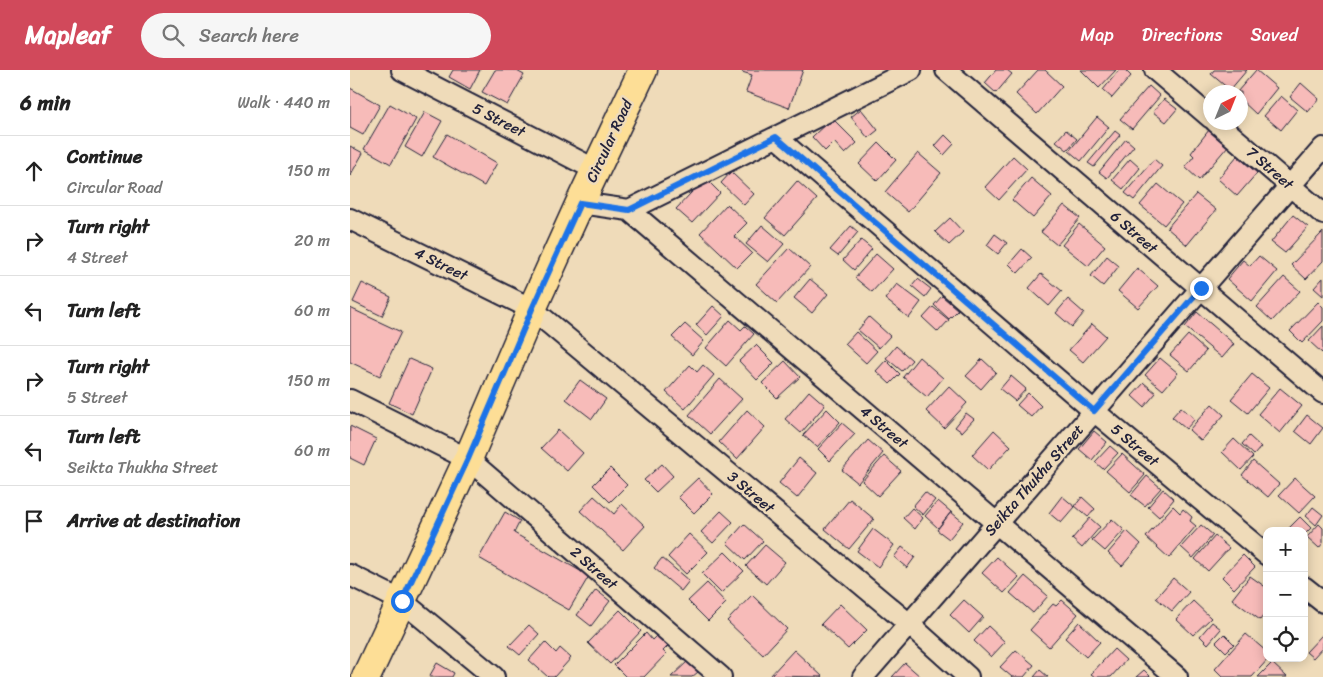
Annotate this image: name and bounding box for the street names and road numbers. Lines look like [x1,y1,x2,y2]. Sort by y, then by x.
street label: Circular Road [578,94,640,187]
street label: 5 Street [468,96,531,145]
street label: 7 Street [1240,140,1300,197]
street label: 6 Street [1104,204,1164,261]
street label: 4 Street [410,240,473,289]
street label: 4 Street [854,399,915,456]
street label: 5 Street [1105,417,1166,474]
street label: Seikta Thukha Street [978,418,1091,542]
street label: 3 Street [721,464,781,520]
street label: 2 Street [564,540,624,597]

